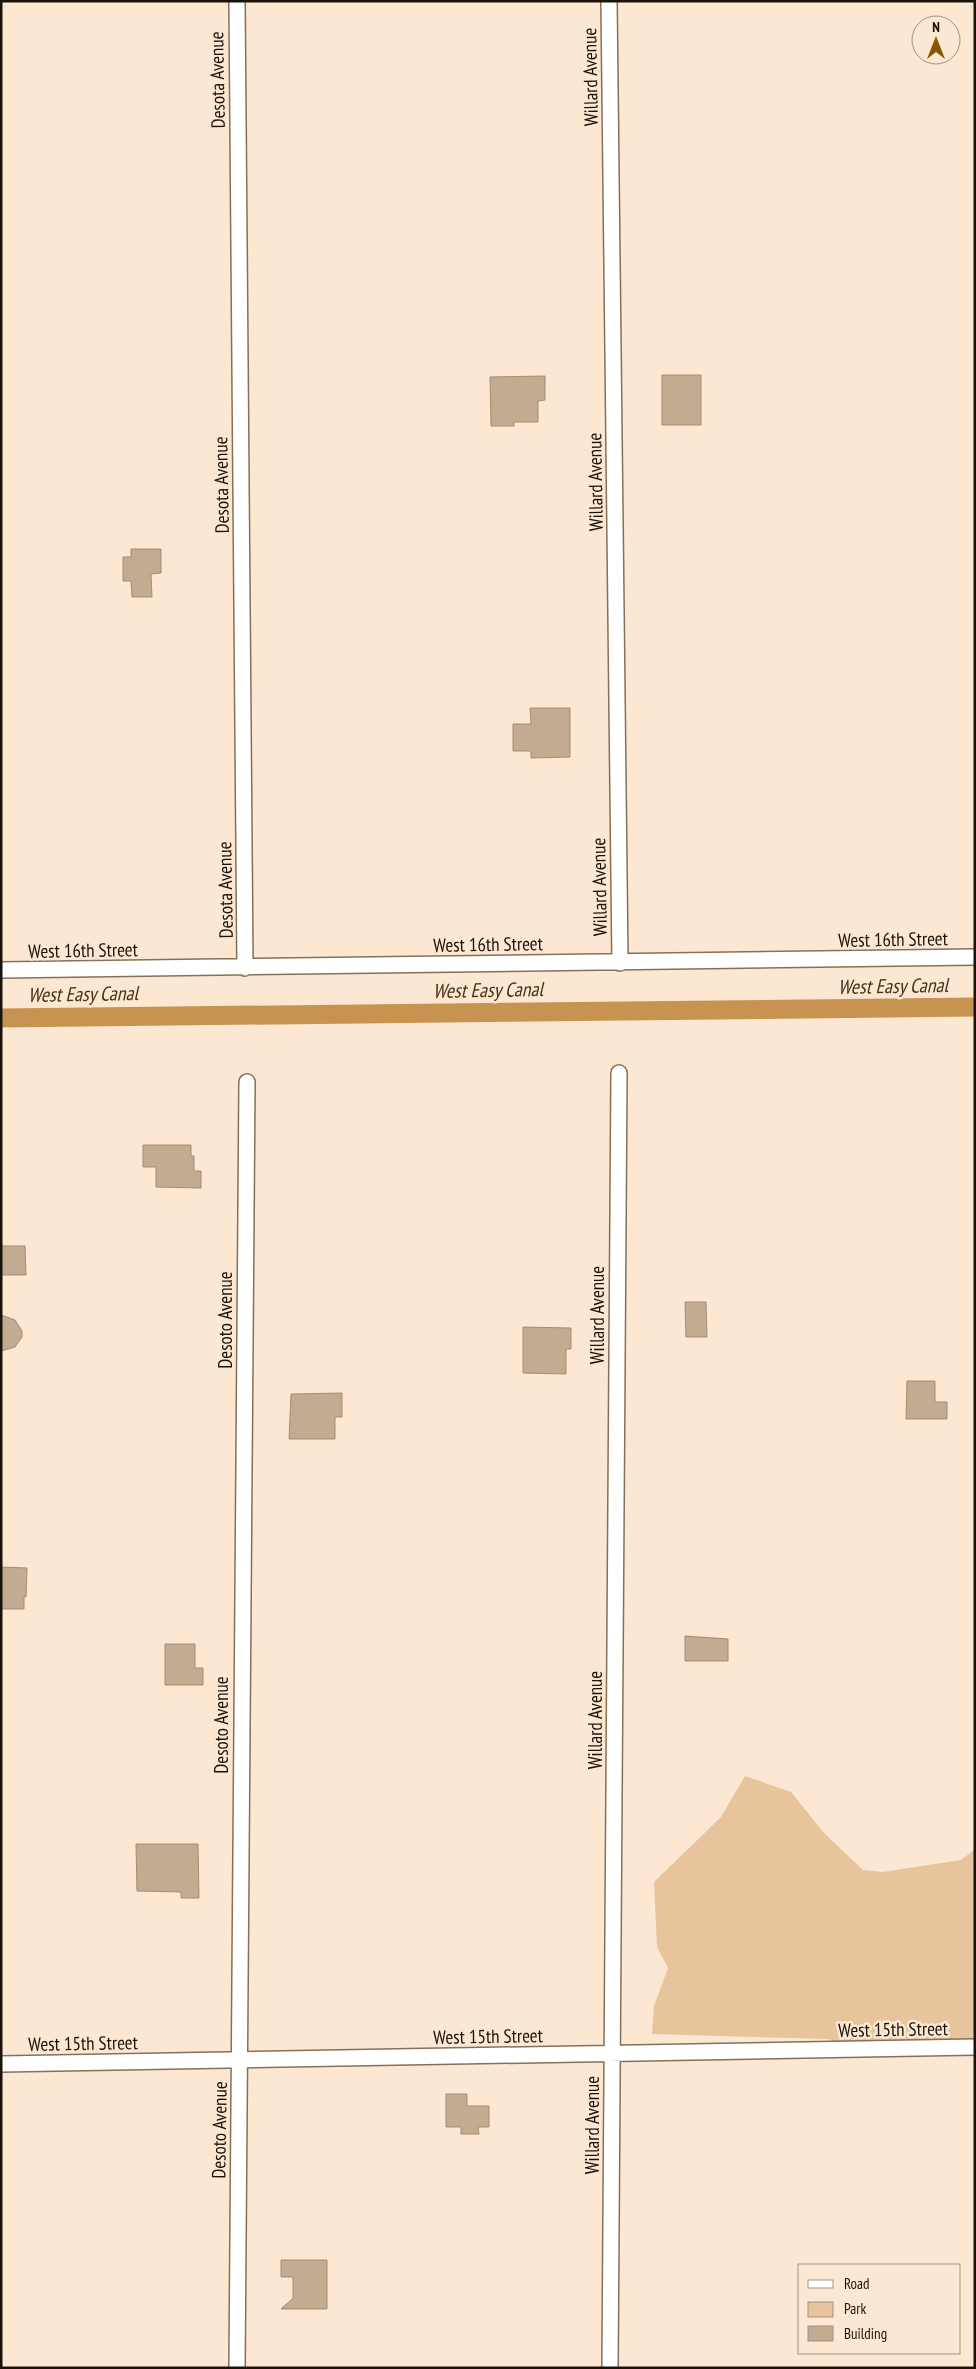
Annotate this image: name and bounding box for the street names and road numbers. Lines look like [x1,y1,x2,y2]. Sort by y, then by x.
street label: Willard Avenue [577,27,603,126]
street label: Desota Avenue [204,31,230,129]
street label: Willard Avenue [582,432,608,531]
street label: Desota Avenue [208,436,234,534]
street label: Willard Avenue [586,837,612,936]
street label: Desota Avenue [212,841,238,939]
street label: West 16th Street [838,926,949,952]
street label: West 16th Street [433,931,544,957]
street label: West 16th Street [28,937,139,963]
street label: Willard Avenue [585,1266,609,1364]
street label: Desoto Avenue [213,1271,237,1369]
street label: Willard Avenue [583,1671,607,1769]
street label: Desoto Avenue [209,1676,233,1774]
street label: West 15th Street [838,2016,949,2042]
street label: West 15th Street [433,2023,544,2049]
street label: West 15th Street [28,2030,139,2056]
street label: Willard Avenue [580,2076,604,2174]
street label: Desoto Avenue [206,2081,232,2179]

